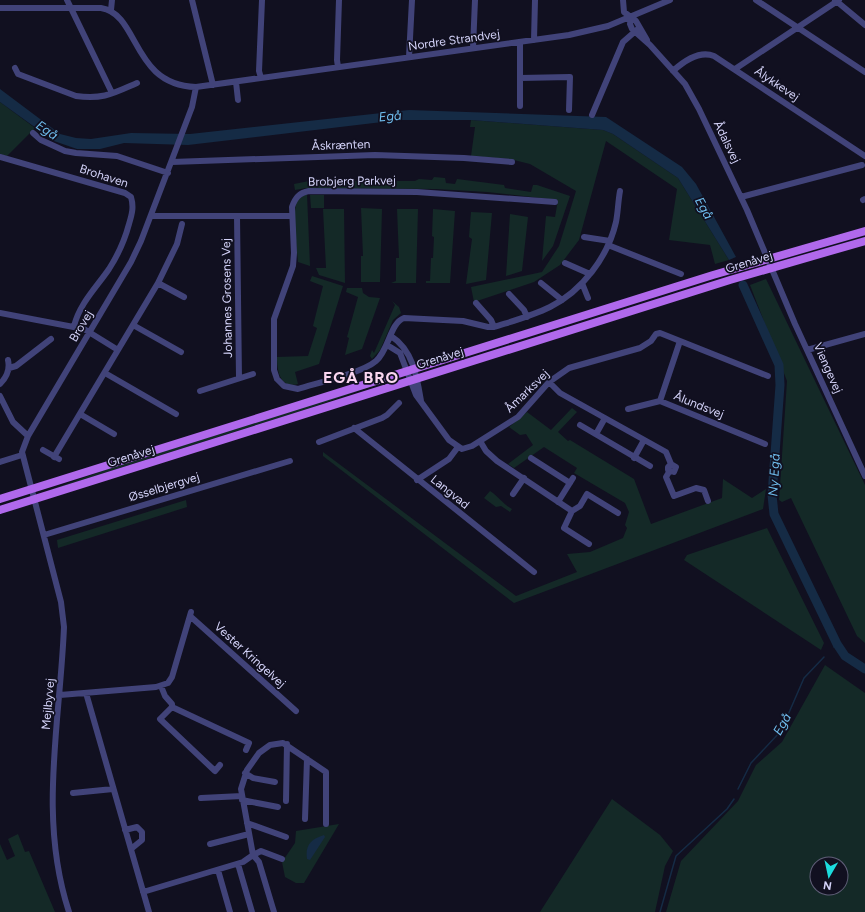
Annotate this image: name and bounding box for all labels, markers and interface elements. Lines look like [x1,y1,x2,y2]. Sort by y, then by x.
street label: Nordre Strandvej [407,27,501,53]
street label: Ålykkevej [752,64,802,104]
water label: Egå [378,107,402,124]
water label: Egå [33,117,61,143]
street label: Ådalsvej [711,119,743,165]
street label: Åskrænten [311,137,371,153]
street label: Brohaven [78,162,130,191]
street label: Brobjerg Parkvej [308,173,396,189]
water label: Egå [692,194,716,222]
street label: Johannes Grosens Vej [219,238,235,358]
street label: Grenåvej [724,248,774,276]
street label: Brovej [66,308,96,344]
street label: Viengevej [811,341,845,395]
street label: Grenåvej [415,344,465,372]
street label: Åmarksvej [502,367,552,415]
district label: EGÅ BRO [323,368,399,387]
street label: Ålundsvej [672,389,726,421]
street label: Grenåvej [106,442,156,470]
water label: Ny Egå [765,453,783,497]
street label: Øsselbjergvej [127,470,201,504]
street label: Langvad [428,472,472,512]
street label: Vester Kringelvej [211,619,289,691]
street label: Mejlbyvej [39,678,57,730]
water label: Egå [770,710,794,738]
north arrow [809,856,849,896]
text: N [822,878,833,892]

